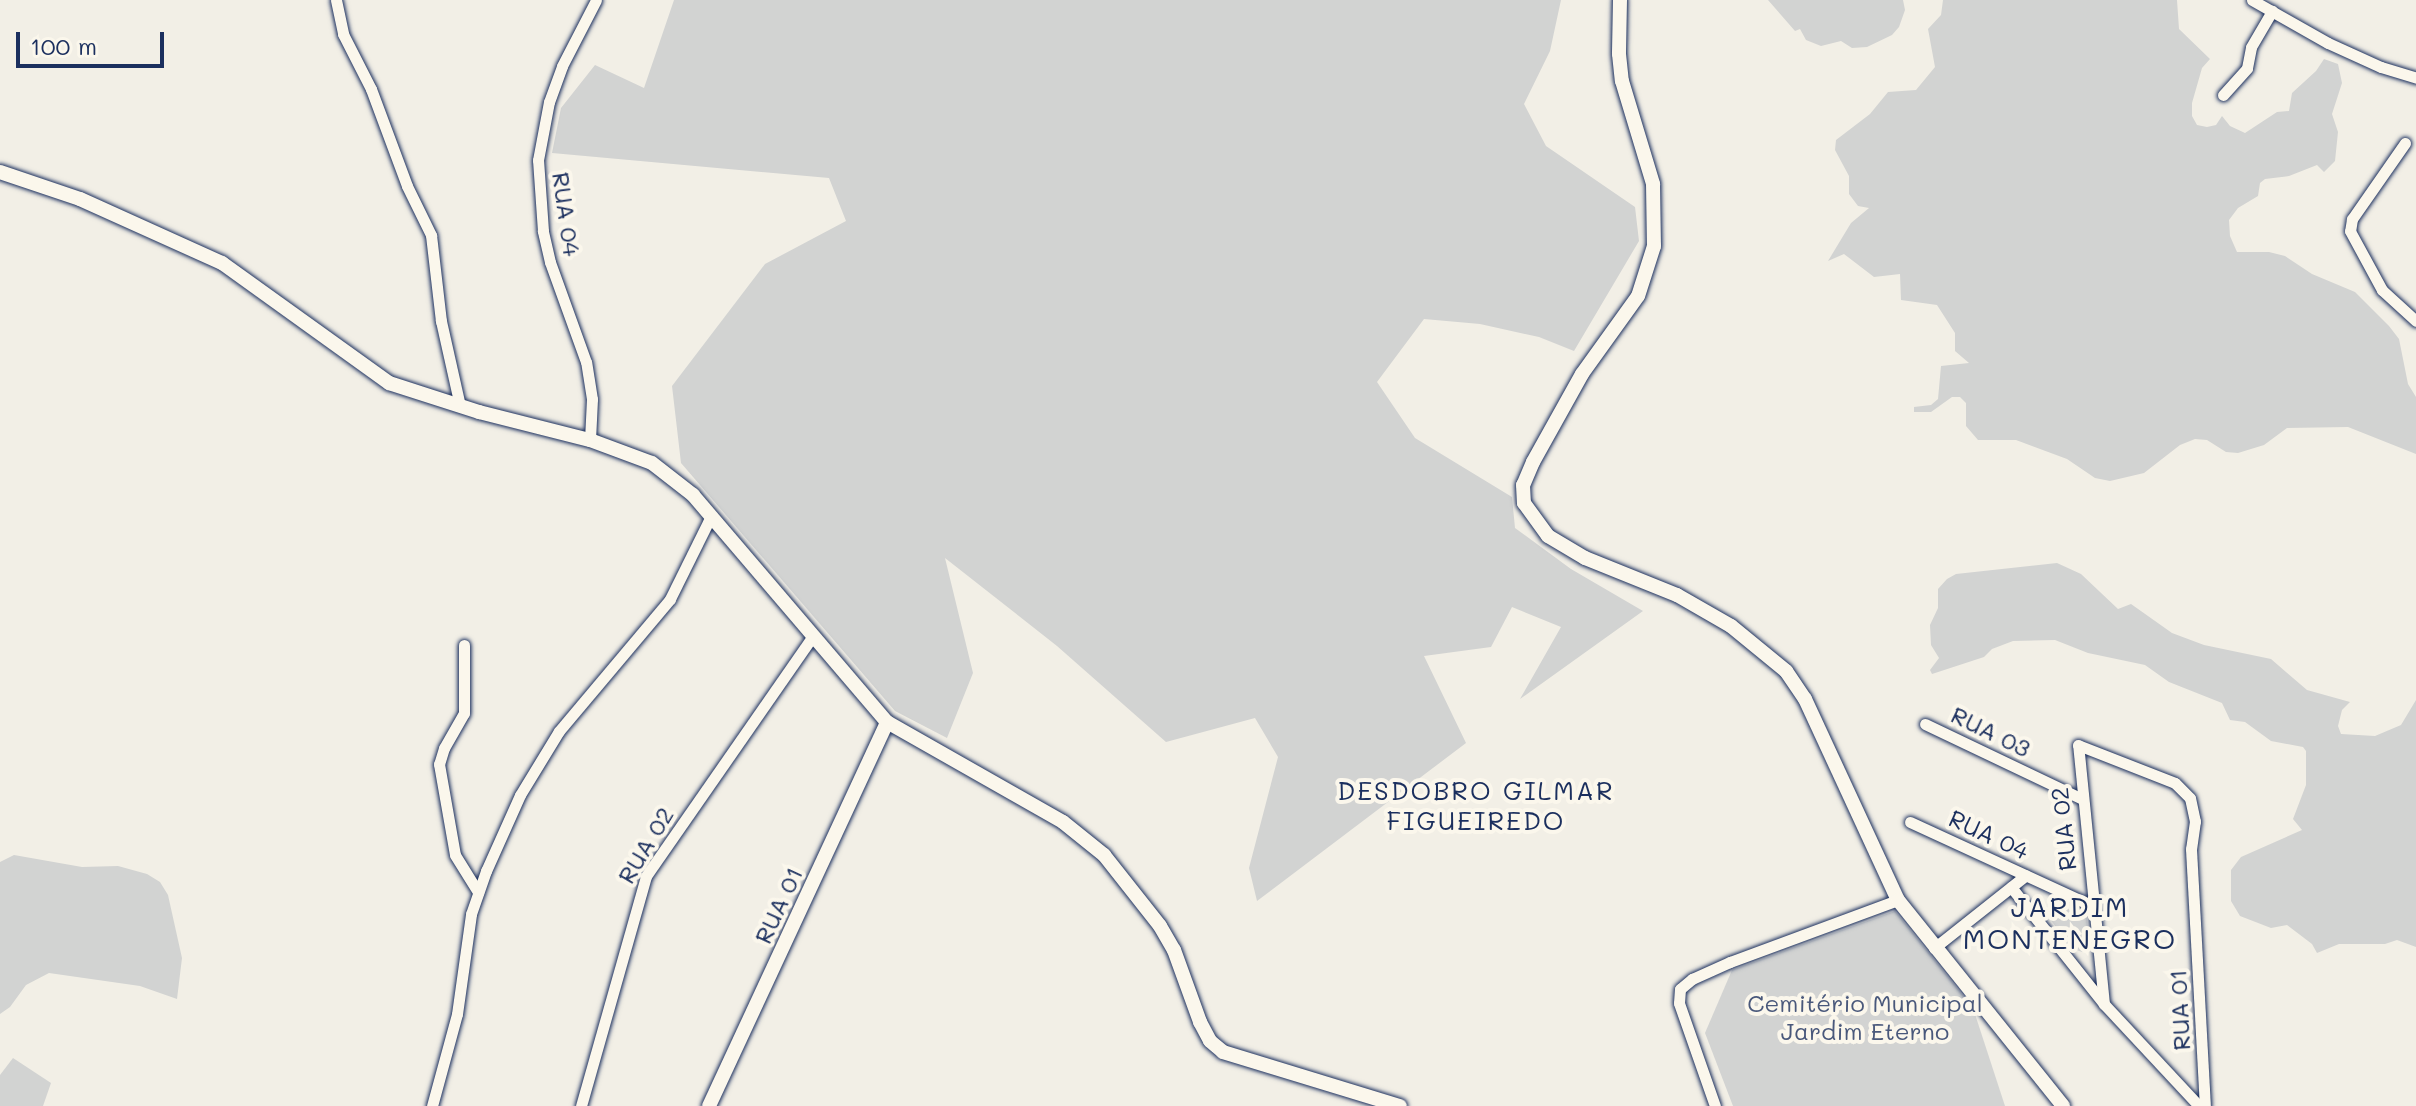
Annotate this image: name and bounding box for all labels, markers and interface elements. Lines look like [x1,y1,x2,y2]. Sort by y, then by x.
scale bar [20,16,168,66]
text: 100 m [30,30,97,61]
street label: RUA 04 [547,170,587,258]
street label: RUA 03 [1947,700,2035,762]
district label: DESDOBRO GILMAR FIGUEIREDO [1337,775,1615,836]
street label: RUA 02 [2044,786,2082,872]
street label: RUA 02 [611,802,679,888]
street label: RUA 04 [1945,803,2033,865]
street label: RUA 01 [748,862,808,948]
district label: JARDIM MONTENEGRO [1963,889,2177,955]
street label: RUA 01 [2162,969,2196,1051]
park label: Cemitério Municipal Jardim Eterno [1747,989,1983,1045]

